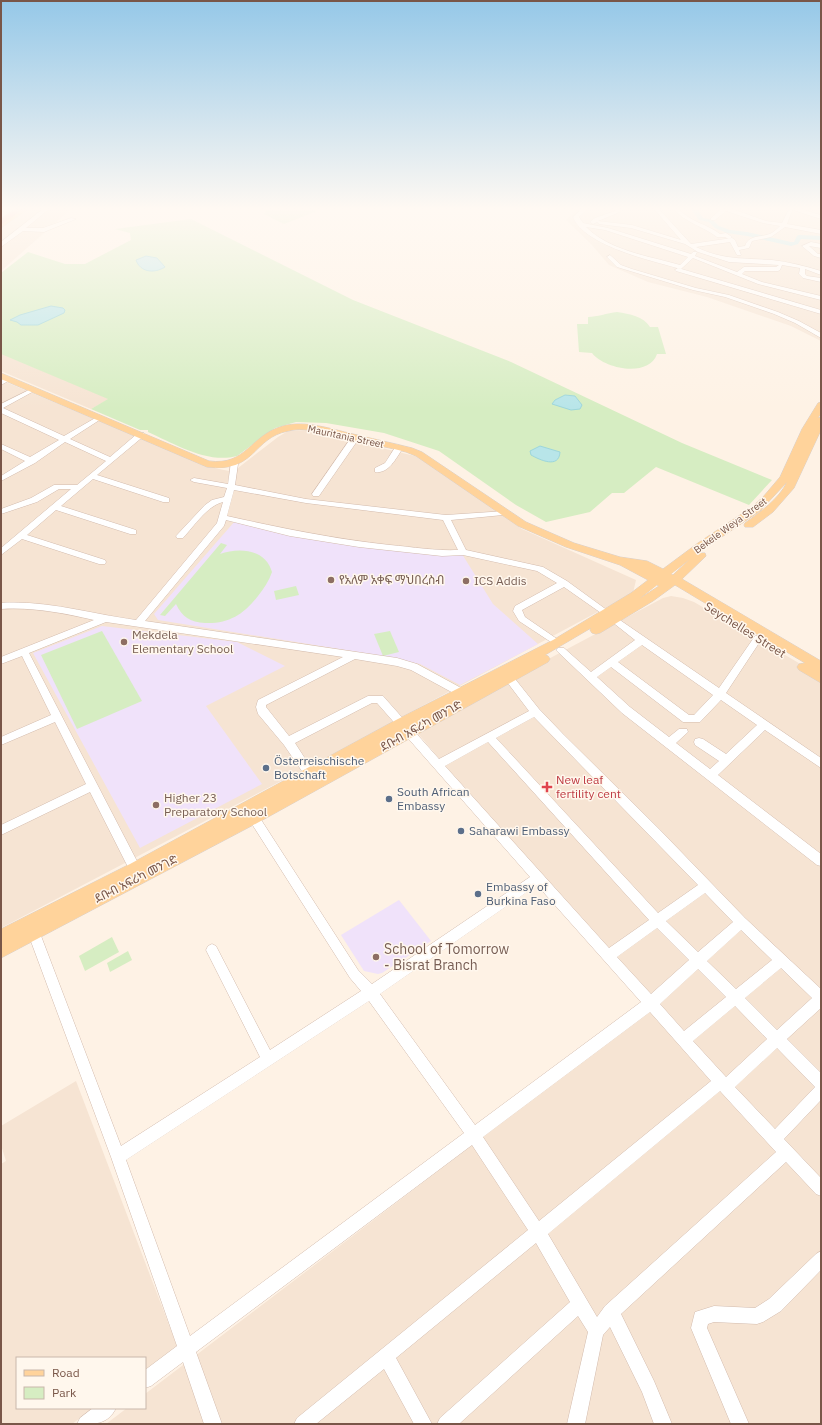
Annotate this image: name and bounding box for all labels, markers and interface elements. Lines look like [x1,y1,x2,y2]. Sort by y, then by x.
street label: Mauritania Street [307,422,386,451]
street label: Bekele Weya Street [691,494,770,556]
place label: የአለም አቀፍ ማህበረስብ [339,572,444,587]
place label: ICS Addis [474,573,527,588]
marker: የአለም አቀፍ ማህበረስብ [326,575,336,585]
marker: ICS Addis [461,576,471,586]
street label: Seychelles Street [702,598,789,661]
place label: Mekdela Elementary School [132,627,233,656]
marker: Mekdela Elementary School [119,637,129,647]
street label: ደቡብ አፍሪካ መንገድ [377,697,465,754]
place label: Österreischische Botschaft [274,753,365,782]
marker: Österreischische Botschaft [261,763,271,773]
place label: New leaf fertility cent [556,772,621,801]
marker: New leaf fertility cent [541,781,553,793]
place label: South African Embassy [397,784,470,813]
place label: Higher 23 Preparatory School [164,790,267,819]
marker: South African Embassy [384,794,394,804]
marker: Higher 23 Preparatory School [151,800,161,810]
place label: Saharawi Embassy [469,823,570,838]
marker: Saharawi Embassy [456,826,466,836]
street label: ደቡብ አፍሪካ መንገድ [92,851,180,906]
place label: Embassy of Burkina Faso [486,879,556,908]
marker: Embassy of Burkina Faso [473,889,483,899]
place label: School of Tomorrow - Bisrat Branch [384,940,509,974]
marker: School of Tomorrow - Bisrat Branch [371,952,381,962]
legend [16,1357,146,1409]
text: Road [52,1365,80,1380]
text: Park [52,1385,77,1400]

